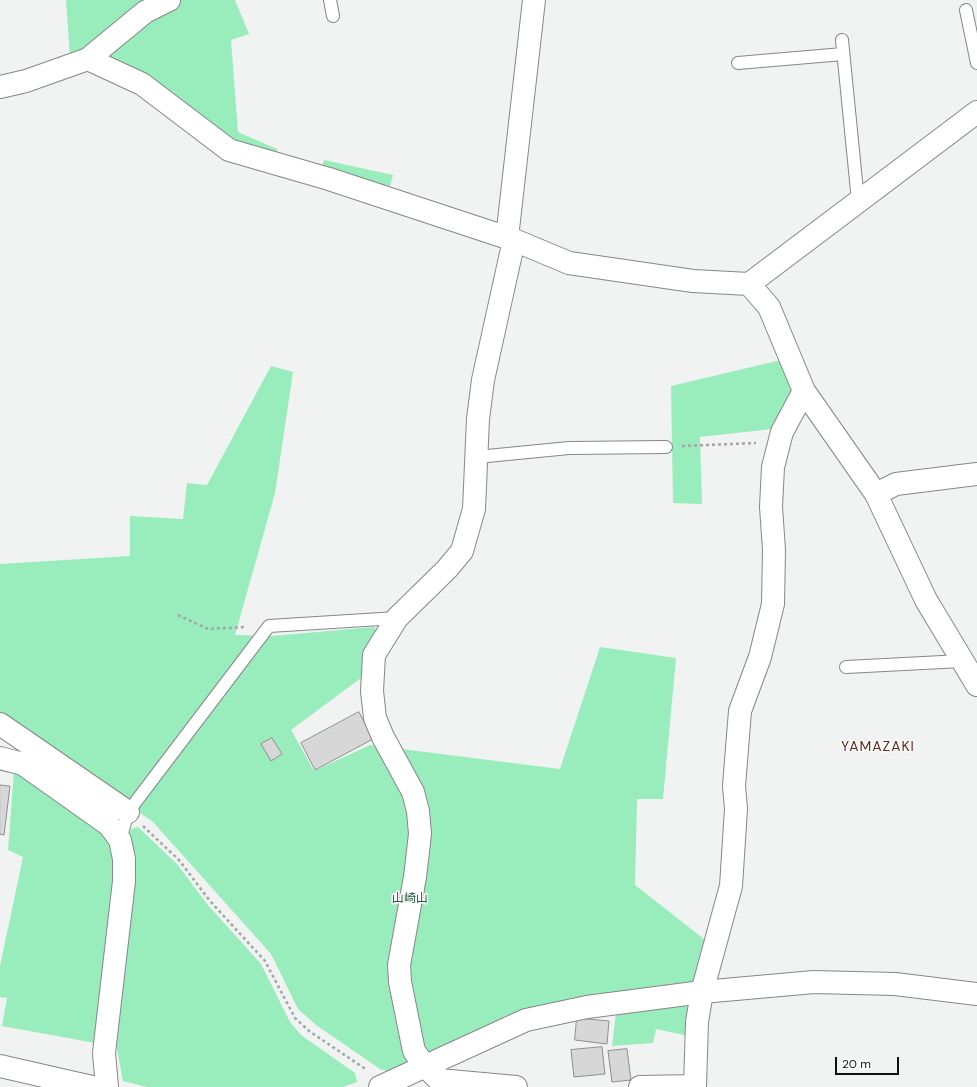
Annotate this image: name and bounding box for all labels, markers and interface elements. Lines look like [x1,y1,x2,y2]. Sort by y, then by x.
district label: YAMAZAKI [841,739,915,755]
park label: 山崎山 [392,892,428,906]
scale bar [837,1049,901,1075]
text: 20 m [842,1056,871,1072]

